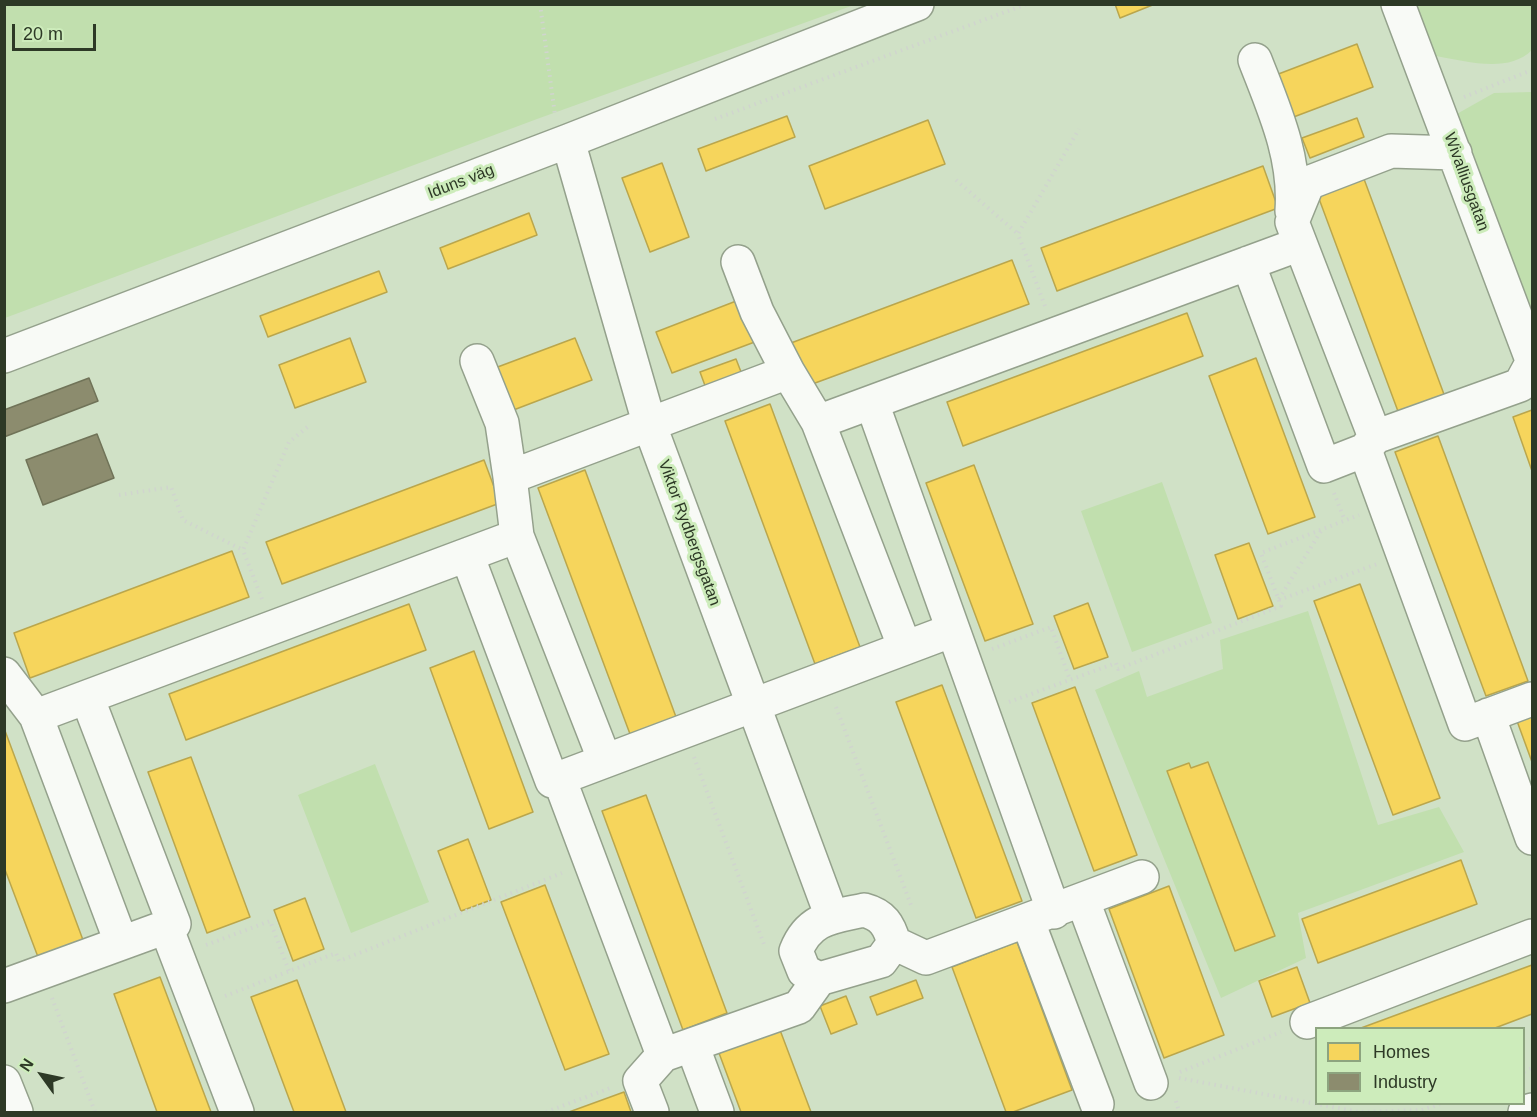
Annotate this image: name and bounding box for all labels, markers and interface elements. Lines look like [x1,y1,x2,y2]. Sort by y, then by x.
scale bar [15,12,99,50]
text: 20 m [23,24,63,44]
street label: Wivalliusgatan [1439,130,1493,234]
street label: Iduns väg [425,161,497,203]
street label: Viktor Rydbergsgatan [654,458,724,608]
legend [1315,1027,1525,1105]
text: Homes [1373,1042,1430,1062]
north arrow [12,1045,72,1105]
text: N [16,1055,37,1074]
text: Industry [1373,1072,1437,1092]

